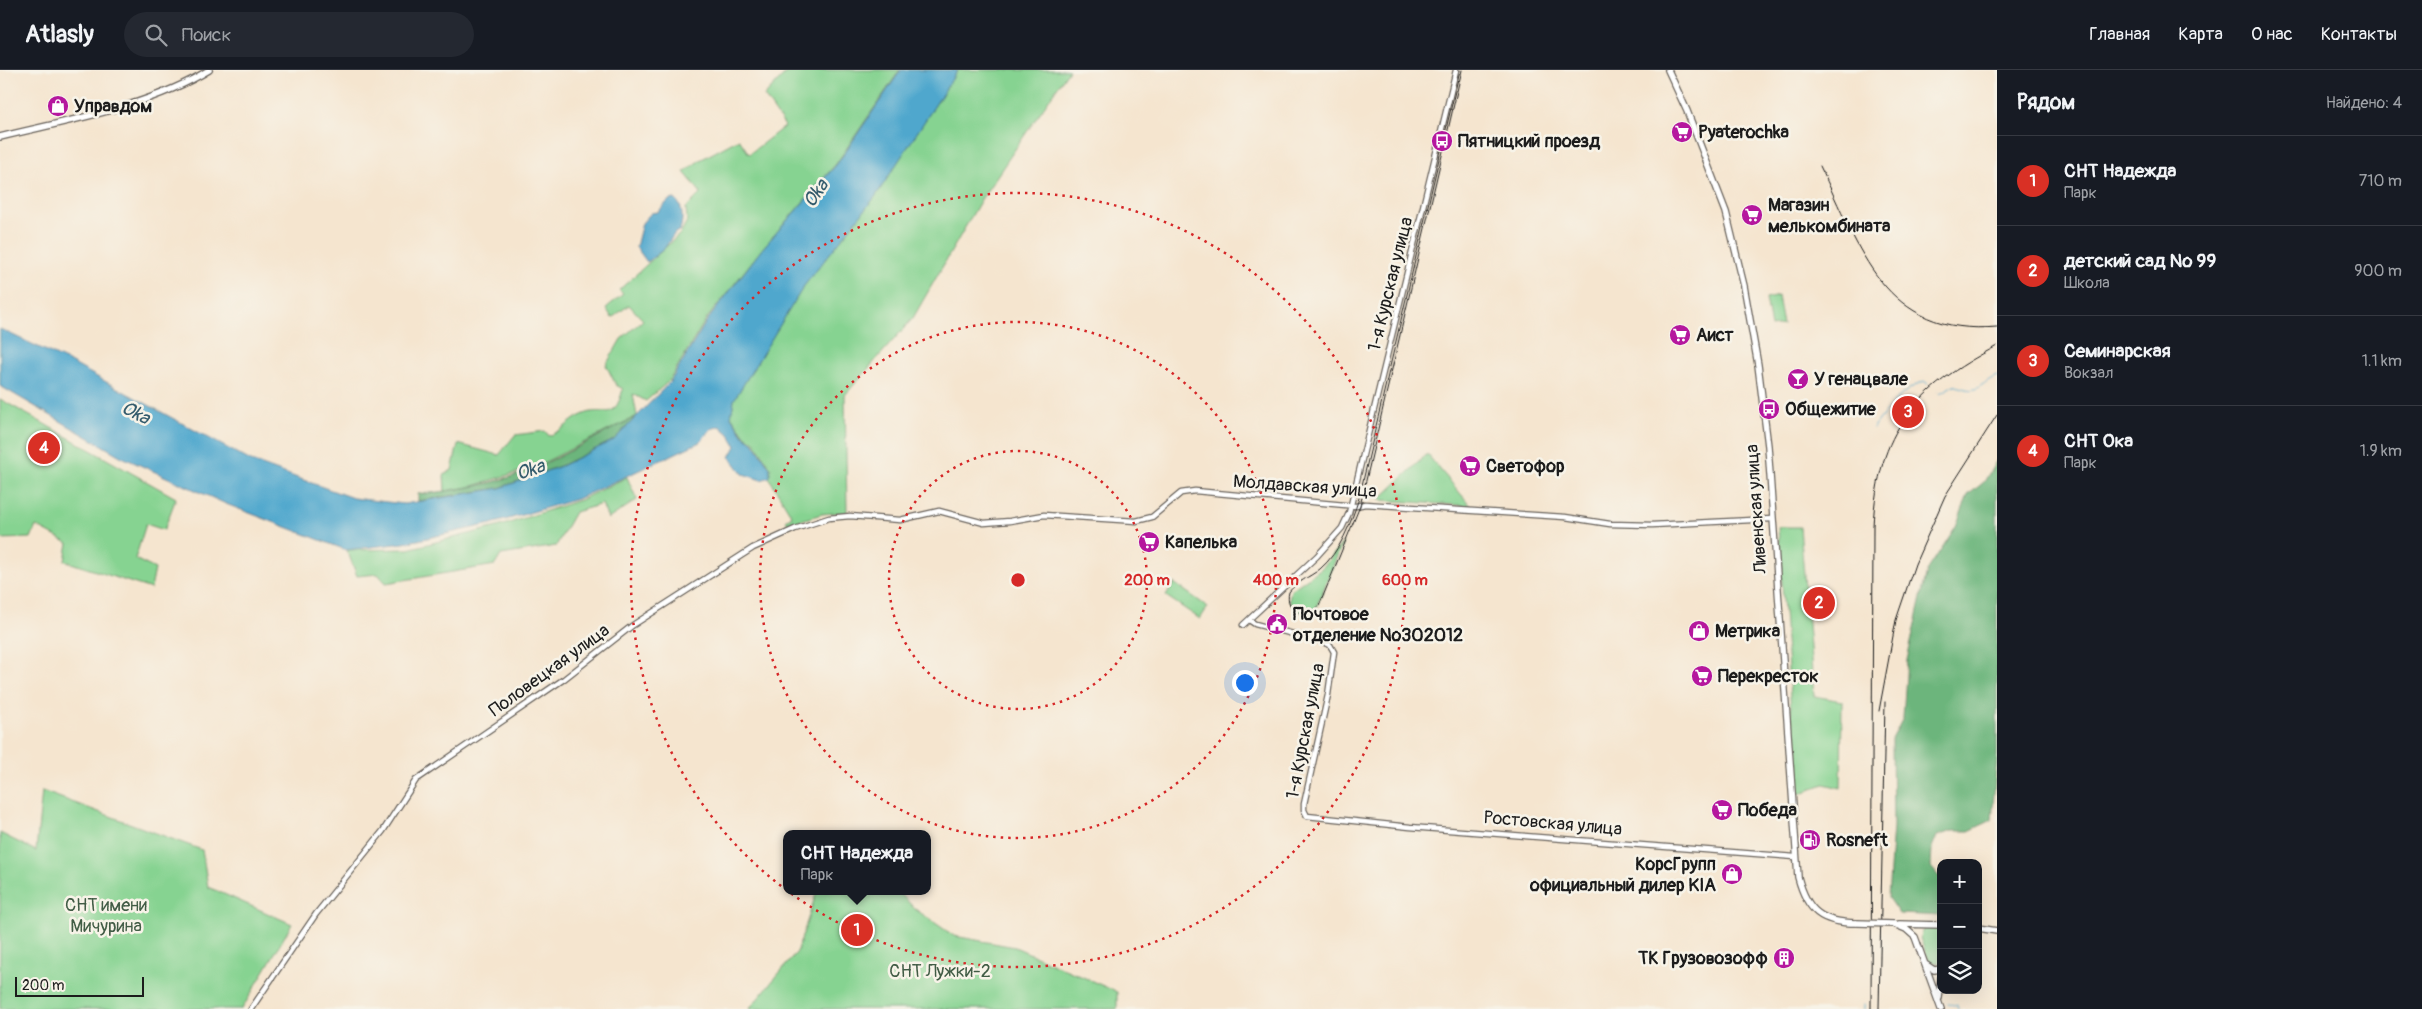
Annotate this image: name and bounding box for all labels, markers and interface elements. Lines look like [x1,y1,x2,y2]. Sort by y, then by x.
search box [124,12,474,57]
text: Atlasly [25,20,94,49]
icon: search [142,21,170,49]
text: Поиск [182,23,231,47]
text: Главная [2089,23,2150,46]
text: Карта [2178,23,2223,46]
text: О нас [2251,23,2293,46]
text: Контакты [2321,23,2397,46]
text: Рядом [2017,89,2075,116]
text: Найдено: 4 [2326,93,2402,113]
shop icon: Управдом [46,94,70,118]
place label: Управдом [74,95,152,118]
supermarket icon: Pyaterochka [1670,120,1694,144]
place label: Pyaterochka [1698,121,1789,144]
bus stop icon: Пятницкий проезд [1430,129,1454,153]
place label: Пятницкий проезд [1458,130,1600,153]
text: СНТ Надежда [2064,159,2176,183]
text: 1 [2030,171,2036,191]
text: 710 m [2359,171,2402,191]
water label: Oka [798,174,834,212]
text: Парк [2064,183,2097,203]
place label: Магазин мелькомбината [1768,194,1891,238]
supermarket icon: Магазин мелькомбината [1740,203,1764,227]
street label: 1-я Курская улица [1363,215,1418,354]
text: детский сад № 99 [2064,249,2216,273]
text: 2 [2029,261,2037,281]
text: 900 m [2354,261,2402,281]
text: Школа [2064,273,2110,293]
supermarket icon: Аист [1668,323,1692,347]
place label: Аист [1696,324,1734,347]
text: Семинарская [2064,339,2171,363]
text: 3 [2029,351,2037,371]
text: 1.1 km [2362,351,2402,371]
text: Вокзал [2064,363,2113,383]
bar icon: У генацвале [1786,367,1810,391]
place label: У генацвале [1814,368,1909,391]
pin: 3 [1892,393,1924,431]
water label: Oka [117,396,155,431]
bus stop icon: Общежитие [1757,397,1781,421]
place label: Общежитие [1785,398,1877,421]
pin: 4 [28,429,60,467]
text: СНТ Ока [2064,429,2133,453]
text: 4 [2028,441,2038,461]
text: 1.9 km [2360,441,2402,461]
street label: Ливенская улица [1741,444,1773,575]
text: Парк [2064,453,2097,473]
water label: Oka [513,454,549,486]
supermarket icon: Светофор [1458,454,1482,478]
place label: Светофор [1486,455,1565,478]
street label: Молдавская улица [1232,470,1378,503]
supermarket icon: Капелька [1137,530,1161,554]
place label: Капелька [1165,531,1238,554]
centre of rings [1009,571,1027,589]
text: 200 m [1124,571,1170,590]
text: 400 m [1253,571,1299,590]
text: 600 m [1382,571,1428,590]
pin: 2 [1803,584,1835,622]
place label: Почтовое отделение №302012 [1292,603,1463,647]
public building icon: Почтовое отделение №302012 [1265,612,1289,636]
street label: Половецкая улица [485,619,614,722]
shop icon: Метрика [1687,619,1711,643]
place label: Метрика [1715,620,1781,643]
street label: 1-я Курская улица [1281,661,1330,801]
supermarket icon: Перекресток [1690,664,1714,688]
place label: Перекресток [1718,665,1818,688]
your location [1232,670,1258,696]
supermarket icon: Победа [1710,798,1734,822]
place label: Победа [1738,799,1797,822]
street label: Ростовская улица [1483,806,1623,841]
fuel station icon: Rosneft [1798,828,1822,852]
place label: Rosneft [1826,829,1889,852]
popup [783,830,931,895]
text: СНТ Надежда [801,841,913,865]
place label: КорсГрупп официальный дилер KIA [1529,853,1716,897]
map controls [1937,859,1982,994]
button: + [1937,859,1982,904]
shop icon: КорсГрупп официальный дилер KIA [1720,862,1744,886]
text: Парк [801,865,834,885]
park label: СНТ имени Мичурина [65,894,147,938]
button: − [1937,904,1982,949]
pin: 1 [841,911,873,949]
building icon: ТК Грузовозофф [1772,946,1796,970]
place label: ТК Грузовозофф [1637,947,1768,970]
button: layers [1937,949,1982,994]
park label: СНТ Лужки-2 [889,960,991,983]
scale bar [15,974,144,997]
text: 200 m [22,977,64,994]

